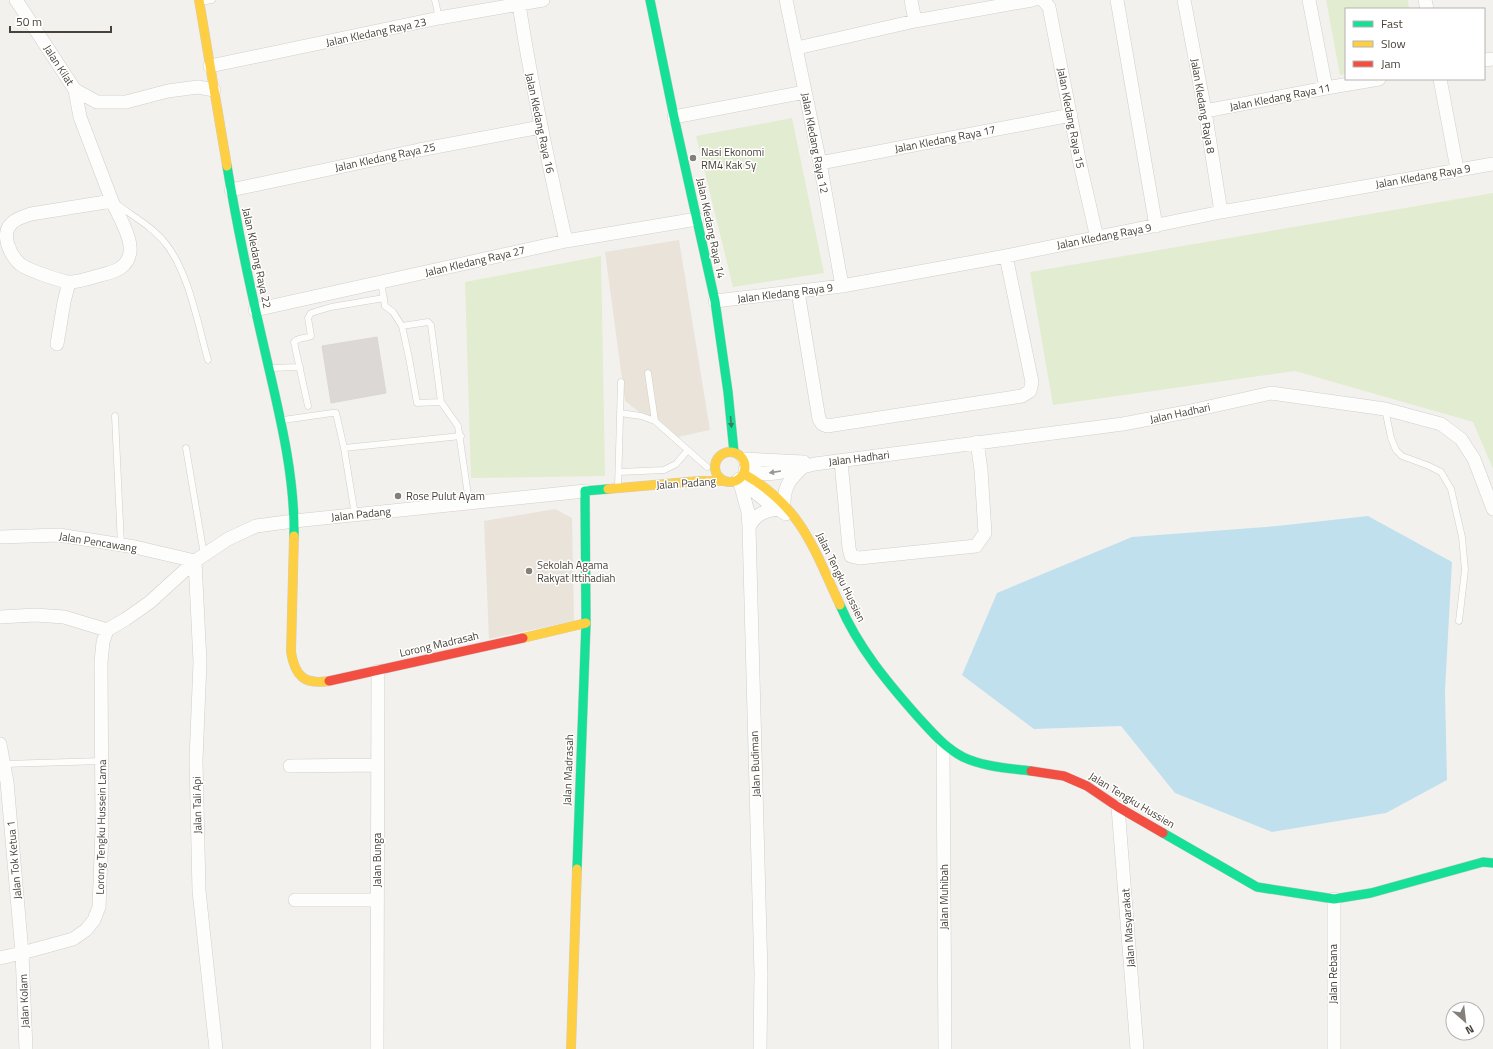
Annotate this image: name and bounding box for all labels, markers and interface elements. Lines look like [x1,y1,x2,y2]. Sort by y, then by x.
scale bar [10,8,111,34]
legend [1345,8,1485,80]
text: 50 m [16,12,42,31]
street label: Jalan Kledang Raya 23 [324,14,428,50]
text: Fast [1381,14,1404,33]
text: Slow [1381,34,1406,53]
street label: Jalan Kilat [40,41,78,89]
text: Jam [1381,54,1401,73]
street label: Jalan Kledang Raya 8 [1187,57,1219,155]
street label: Jalan Kledang Raya 15 [1053,66,1089,170]
street label: Jalan Kledang Raya 16 [522,71,558,175]
street label: Jalan Kledang Raya 11 [1228,79,1332,115]
street label: Jalan Kledang Raya 12 [797,91,833,195]
street label: Jalan Kledang Raya 17 [893,121,997,157]
street label: Jalan Kledang Raya 25 [333,139,437,175]
place label: Nasi Ekonomi RM4 Kak Sy [701,144,764,173]
marker: Nasi Ekonomi RM4 Kak Sy [688,153,698,163]
street label: Jalan Kledang Raya 9 [1374,160,1472,192]
street label: Jalan Kledang Raya 14 [693,176,729,280]
street label: Jalan Kledang Raya 22 [239,206,275,310]
street label: Jalan Kledang Raya 9 [1055,219,1153,253]
street label: Jalan Kledang Raya 27 [423,242,527,280]
street label: Jalan Kledang Raya 9 [736,279,834,307]
street label: Jalan Hadhari [1148,399,1212,427]
one-way arrow [728,416,734,428]
street label: Jalan Hadhari [828,446,890,470]
one-way arrow [768,469,781,475]
street label: Jalan Padang [656,473,717,493]
place label: Rose Pulut Ayam [406,488,485,504]
marker: Rose Pulut Ayam [393,491,403,501]
street label: Jalan Padang [330,503,392,525]
street label: Jalan Pencawang [58,528,138,556]
street label: Jalan Tengku Hussien [812,530,870,625]
place label: Sekolah Agama Rakyat Ittihadiah [537,557,616,586]
marker: Sekolah Agama Rakyat Ittihadiah [524,566,534,576]
street label: Lorong Madrasah [398,627,480,661]
street label: Jalan Budiman [746,730,764,798]
street label: Jalan Madrasah [559,734,577,806]
street label: Lorong Tengku Hussein Lama [92,759,110,895]
street label: Jalan Tengku Hussien [1086,768,1178,832]
street label: Jalan Tali Api [188,776,206,834]
street label: Jalan Tok Ketua 1 [3,820,25,900]
street label: Jalan Bunga [369,832,385,887]
street label: Jalan Muhibah [936,864,952,930]
street label: Jalan Masyarakat [1117,888,1139,968]
street label: Jalan Rebana [1325,944,1341,1004]
street label: Jalan Kolam [15,974,33,1028]
north arrow [1445,1001,1485,1041]
text: N [1463,1021,1477,1039]

